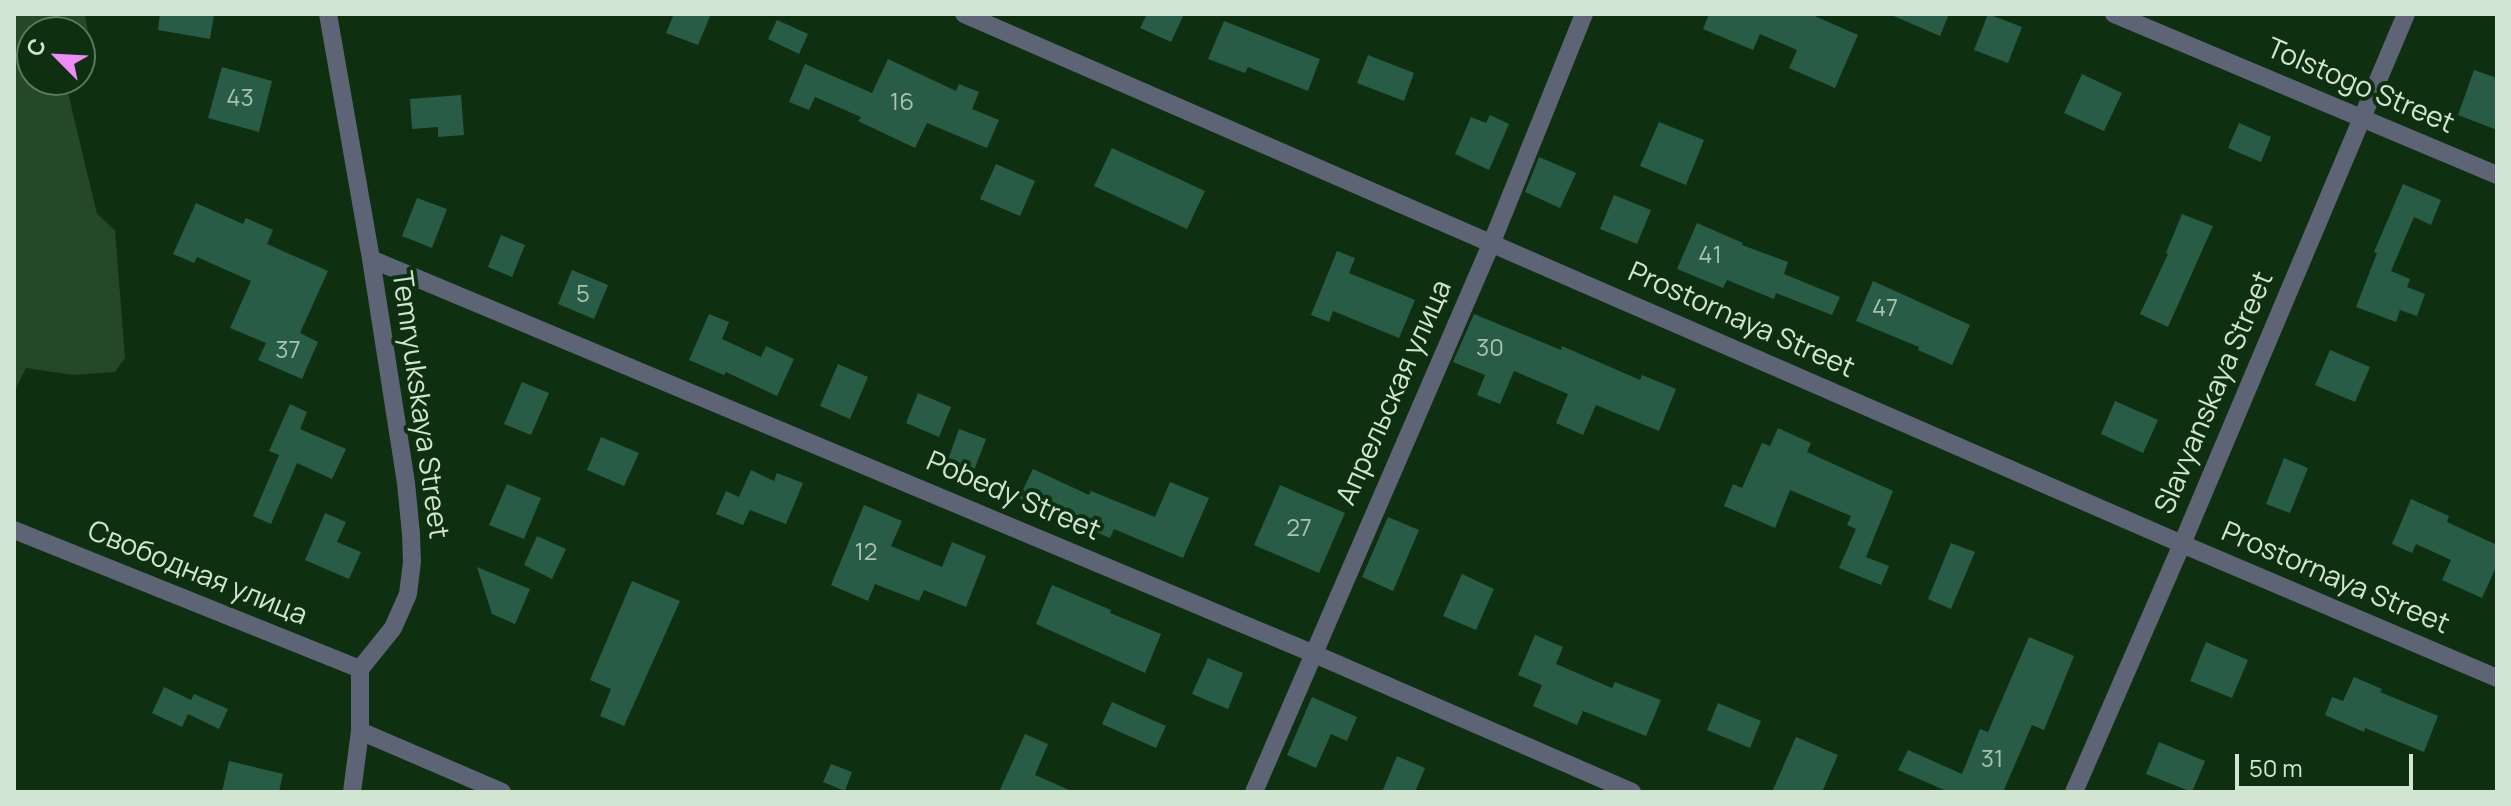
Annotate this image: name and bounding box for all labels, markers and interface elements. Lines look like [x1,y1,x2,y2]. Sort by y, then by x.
north arrow [16,16,96,96]
street label: Tolstogo Street [2261,32,2459,142]
text: С [19,34,53,61]
house number: 43 [226,85,254,113]
house number: 16 [890,89,914,117]
house number: 41 [1698,242,1722,270]
street label: Prostornaya Street [1623,256,1859,386]
street label: Slavyanskaya Street [2149,267,2281,519]
street label: Temryukskaya Street [384,269,454,541]
street label: Апрельская улица [1330,275,1460,511]
house number: 5 [576,281,590,309]
house number: 47 [1872,295,1898,323]
house number: 30 [1476,335,1504,363]
house number: 37 [275,337,301,365]
street label: Pobedy Street [921,445,1105,549]
street label: Свободная улица [82,515,312,633]
house number: 27 [1286,515,1312,543]
street label: Prostornaya Street [2216,516,2454,642]
house number: 12 [854,539,878,567]
scale bar [2239,738,2417,788]
house number: 31 [1981,746,2003,774]
text: 50 m [2249,751,2303,784]

